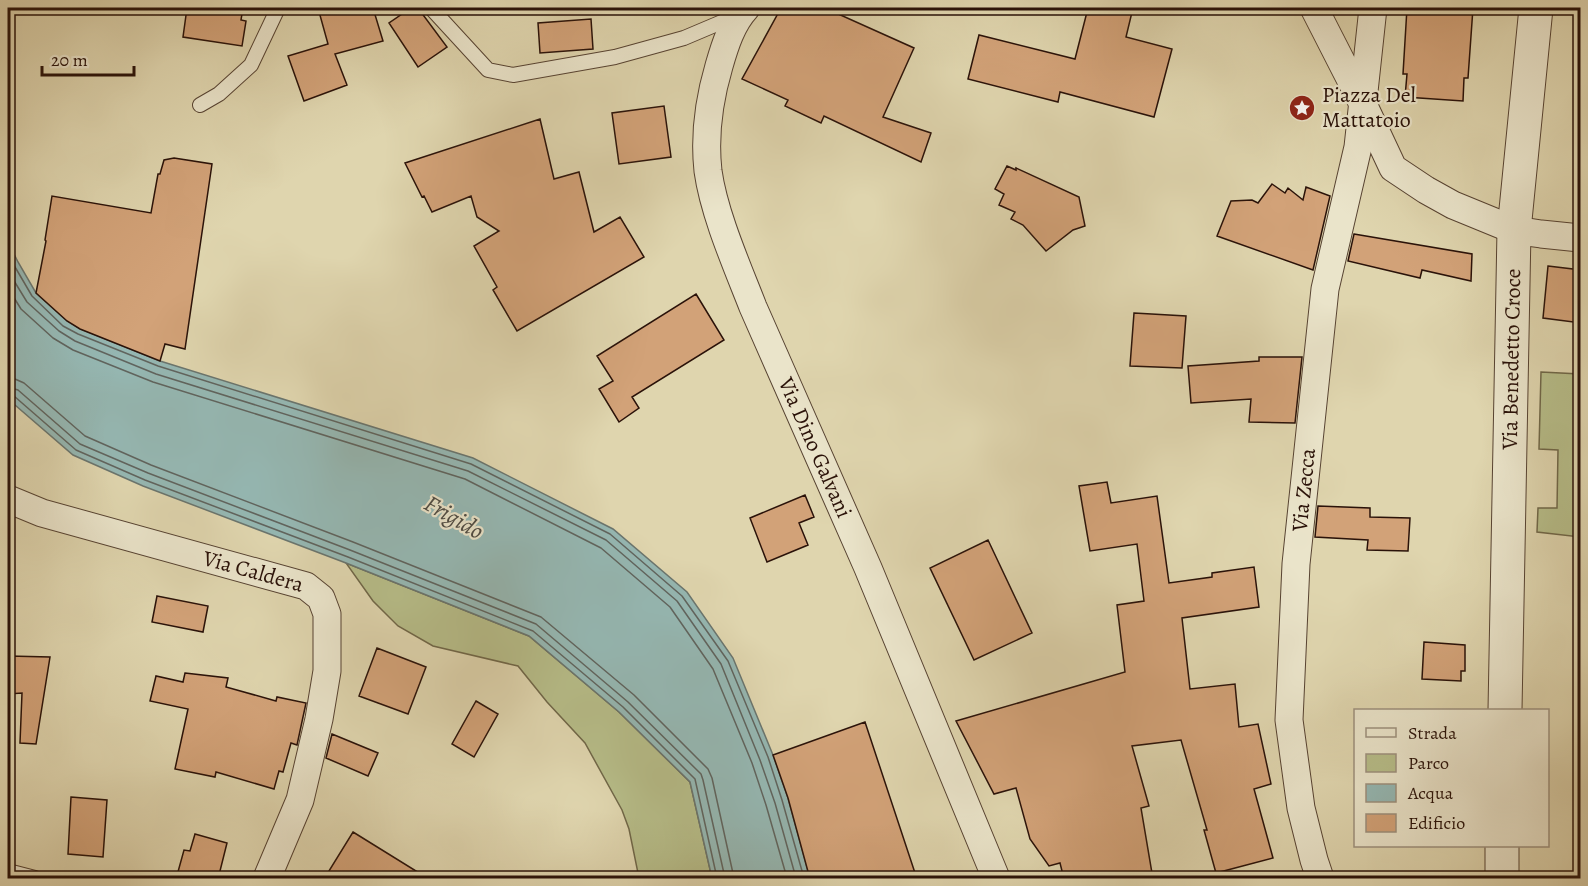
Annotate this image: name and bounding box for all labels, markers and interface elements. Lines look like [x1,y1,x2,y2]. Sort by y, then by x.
scale bar [42,39,134,77]
text: 20 m [51,48,88,72]
place label: Piazza Del Mattatoio [1322,80,1416,135]
place icon: Piazza Del Mattatoio [1287,93,1317,123]
street label: Via Benedetto Croce [1495,268,1528,451]
street label: Via Dino Galvani [770,372,859,523]
street label: Via Zecca [1284,446,1323,534]
water label: Frigido [418,487,490,547]
street label: Via Caldera [199,543,308,600]
legend [1354,709,1549,847]
text: Strada [1408,721,1457,745]
text: Parco [1408,751,1449,775]
text: Acqua [1407,781,1454,805]
text: Edificio [1408,811,1465,835]

